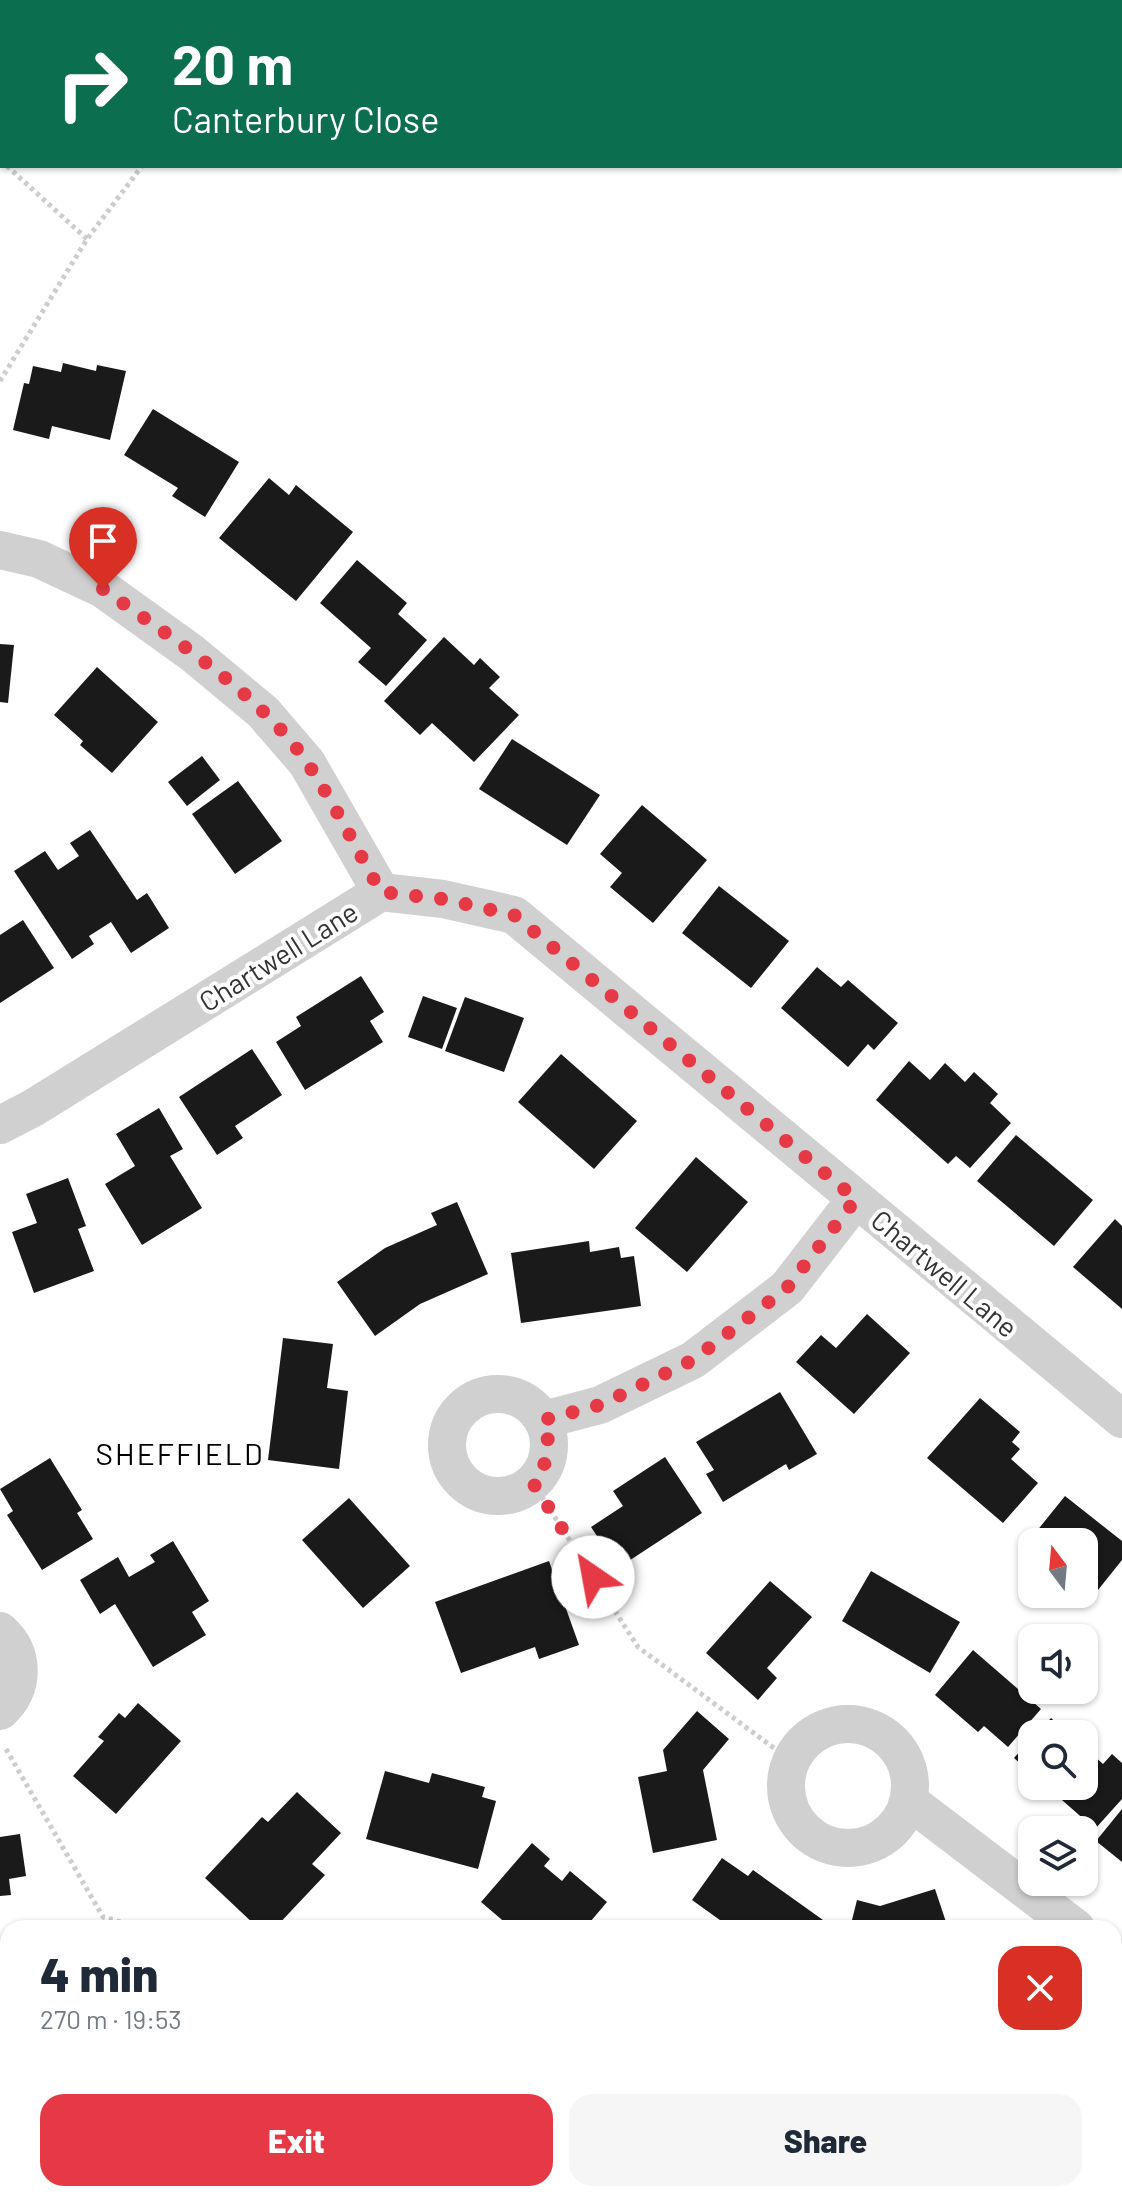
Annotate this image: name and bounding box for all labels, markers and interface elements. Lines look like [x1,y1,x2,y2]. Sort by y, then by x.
text: 20 m [172,29,293,96]
icon: right [40,32,144,136]
text: Canterbury Close [172,97,439,140]
pin [69,507,137,589]
icon: arrive [81,519,125,563]
street label: Chartwell Lane [193,894,363,1018]
street label: Chartwell Lane [865,1202,1025,1344]
district label: SHEFFIELD [96,1435,264,1471]
north arrow [1018,1528,1098,1608]
map controls [1018,1528,1098,1896]
position arrow [551,1535,635,1619]
button: sound [1018,1624,1098,1704]
button: search [1018,1720,1098,1800]
button: layers [1018,1816,1098,1896]
text: 4 min [40,1944,158,2002]
button: close [998,1946,1082,2030]
text: 270 m · 19:53 [40,2003,182,2034]
button: Exit [40,2094,553,2186]
button: Share [569,2094,1082,2186]

